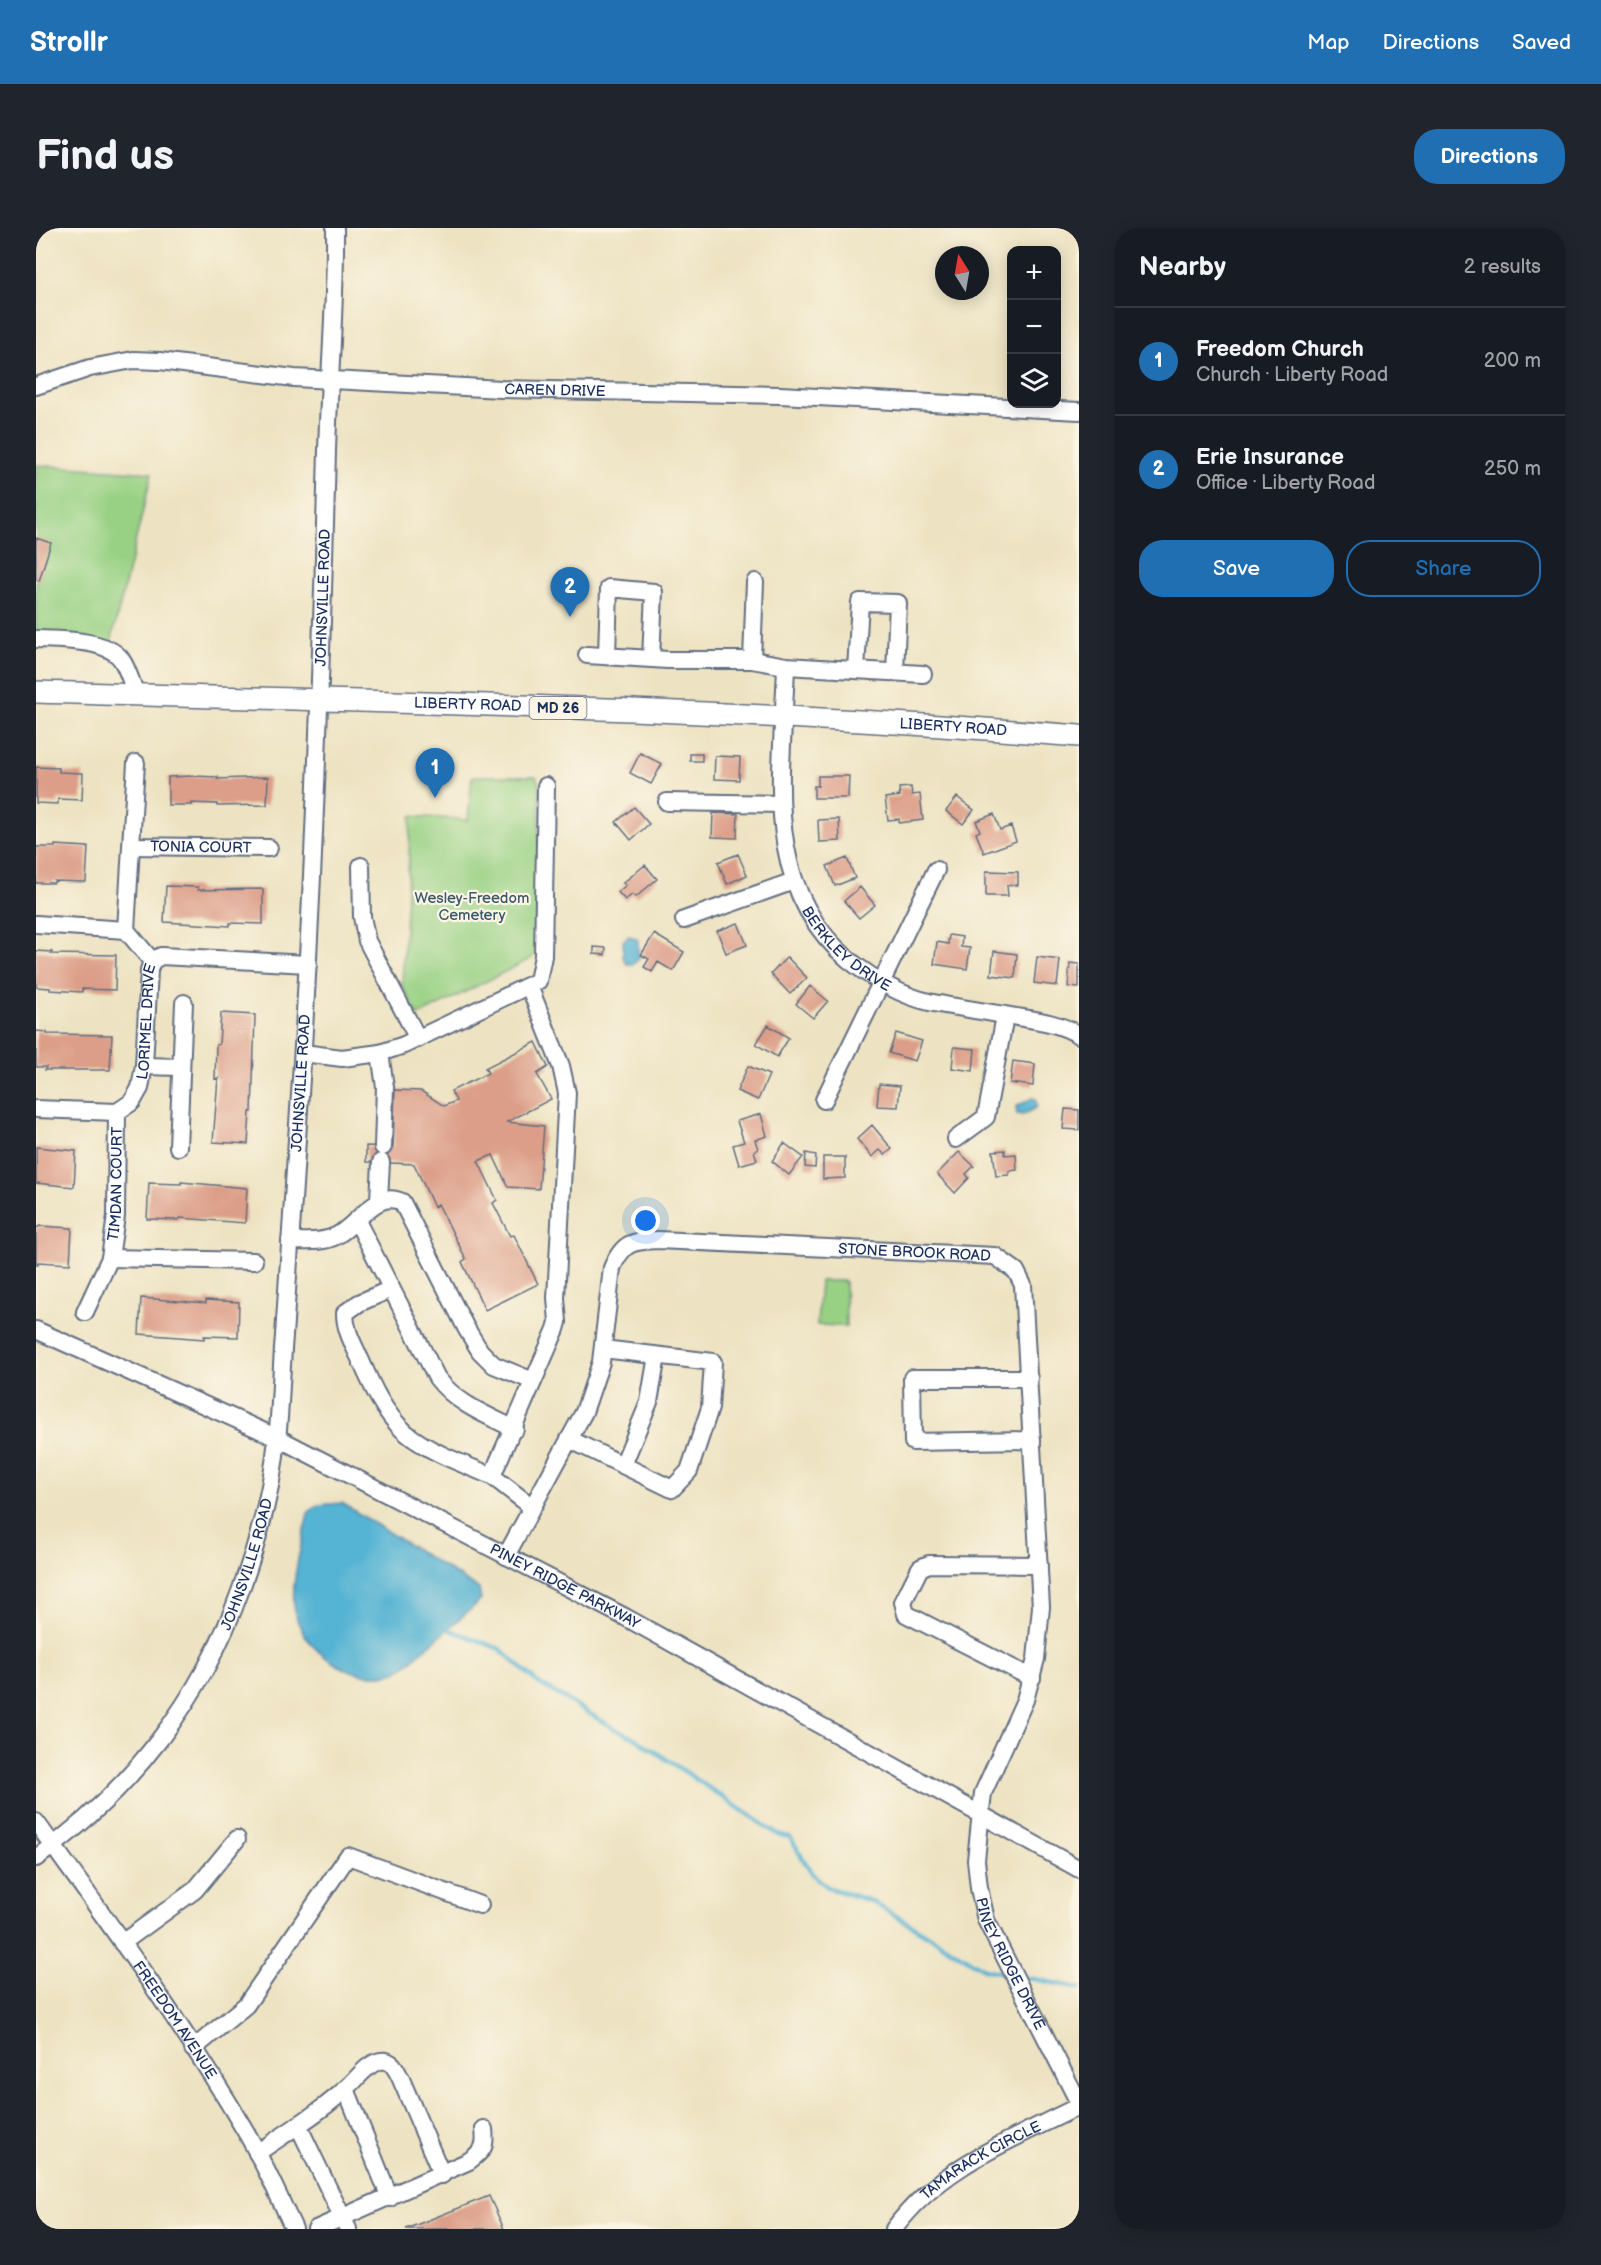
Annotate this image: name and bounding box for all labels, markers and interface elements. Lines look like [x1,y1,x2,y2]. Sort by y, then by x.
text: Strollr [30,26,108,59]
text: Map [1307,30,1350,55]
text: Directions [1383,30,1479,55]
text: Saved [1512,30,1571,55]
button: Directions [1414,129,1565,184]
text: Find us [36,131,174,182]
north arrow [935,246,989,300]
map controls [1007,246,1061,408]
button: + [1007,246,1061,300]
text: Nearby [1139,252,1226,283]
text: 2 results [1464,255,1541,279]
button: − [1007,300,1061,354]
text: Freedom Church [1196,336,1364,363]
text: 1 [1154,349,1163,373]
text: 200 m [1484,349,1541,373]
button: layers [1007,354,1061,408]
text: Church · Liberty Road [1196,363,1388,387]
street label: CAREN DRIVE [504,380,606,401]
text: Erie Insurance [1196,444,1344,471]
text: 2 [1153,457,1164,481]
text: 250 m [1484,457,1541,481]
text: Office · Liberty Road [1196,471,1375,495]
street label: JOHNSVILLE ROAD [312,528,335,667]
button: Save [1139,540,1334,597]
button: Share [1346,540,1541,597]
pin: 2 [550,568,590,617]
street label: LIBERTY ROAD [414,694,522,716]
road number: MD 26 [530,697,586,719]
street label: LIBERTY ROAD [899,714,1008,740]
pin: 1 [416,748,454,798]
street label: TONIA COURT [150,837,252,858]
park label: Wesley-Freedom Cemetery [415,889,529,925]
street label: BERKLEY DRIVE [797,903,894,996]
street label: LORIMEL DRIVE [133,961,161,1081]
street label: JOHNSVILLE ROAD [287,1014,315,1152]
street label: TIMDAN COURT [104,1127,127,1242]
your location [631,1206,660,1235]
street label: STONE BROOK ROAD [838,1240,991,1266]
street label: JOHNSVILLE ROAD [217,1497,277,1633]
street label: PINEY RIDGE PARKWAY [487,1540,643,1634]
street label: PINEY RIDGE DRIVE [971,1896,1049,2033]
street label: FREEDOM AVENUE [128,1958,221,2083]
street label: TAMARACK CIRCLE [917,2117,1044,2204]

